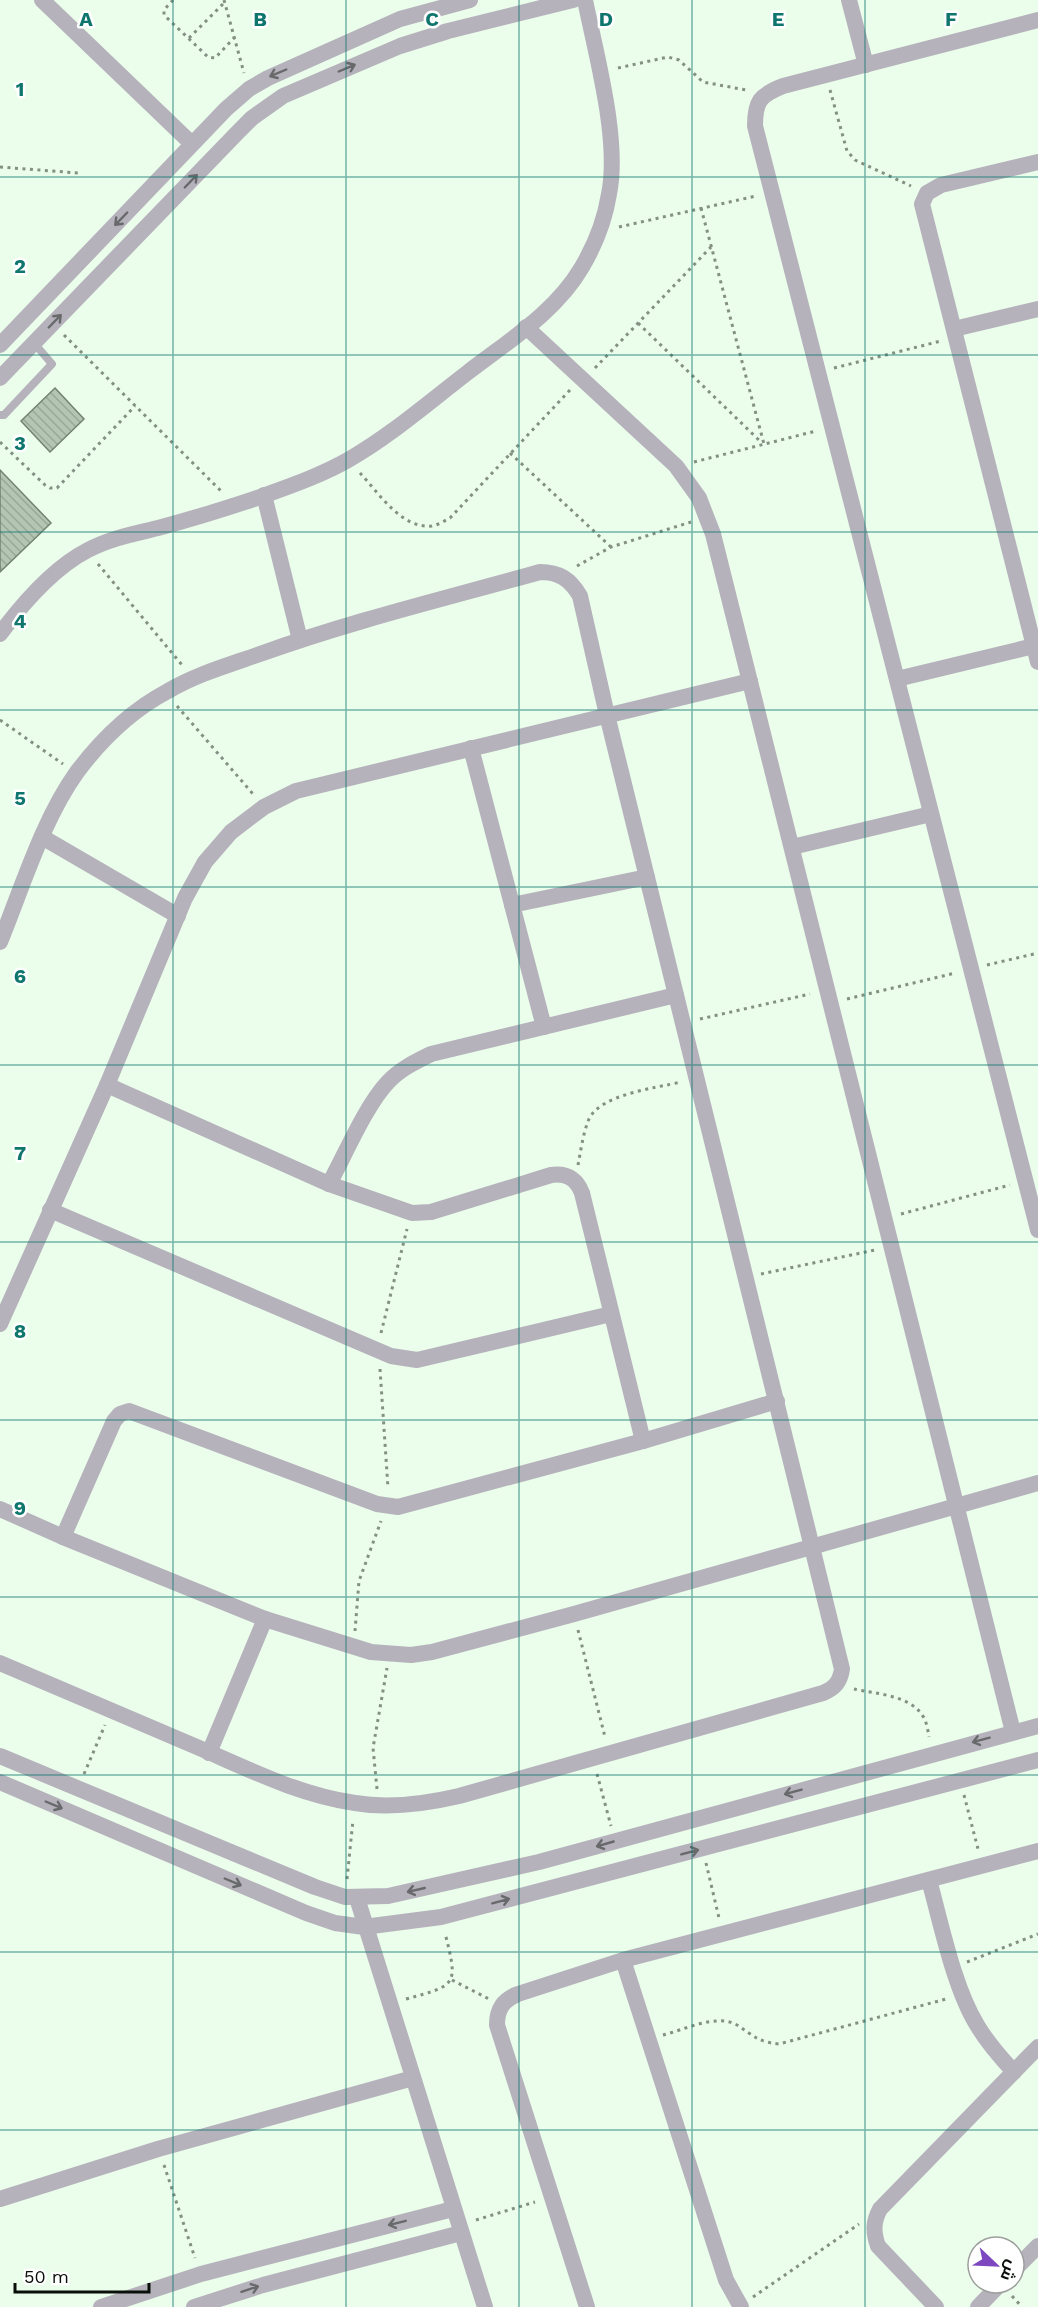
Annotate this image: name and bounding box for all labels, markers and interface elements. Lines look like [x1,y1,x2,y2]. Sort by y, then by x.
text: A [79,7,93,31]
text: B [253,7,267,31]
text: C [425,7,439,31]
text: D [599,7,613,31]
text: E [772,7,784,31]
text: F [945,7,957,31]
one-way arrow [338,62,356,73]
one-way arrow [270,68,288,79]
text: 1 [16,77,24,101]
one-way arrow [184,173,198,188]
one-way arrow [113,211,128,226]
text: 2 [14,254,26,278]
one-way arrow [48,313,63,328]
text: 3 [14,431,26,455]
text: 4 [14,609,27,633]
text: 5 [14,786,26,810]
text: 6 [14,964,26,988]
text: 7 [14,1141,26,1165]
text: 8 [14,1319,26,1343]
text: 9 [14,1496,26,1520]
one-way arrow [972,1735,991,1747]
one-way arrow [784,1787,803,1798]
one-way arrow [44,1800,62,1811]
one-way arrow [596,1839,615,1850]
one-way arrow [680,1846,699,1858]
one-way arrow [223,1877,242,1888]
one-way arrow [407,1885,426,1896]
one-way arrow [491,1895,510,1907]
one-way arrow [387,2218,406,2230]
north arrow [966,2235,1026,2295]
scale bar [15,2256,148,2294]
text: ش [997,2258,1022,2284]
text: 50 m [24,2266,69,2287]
one-way arrow [240,2283,259,2294]

